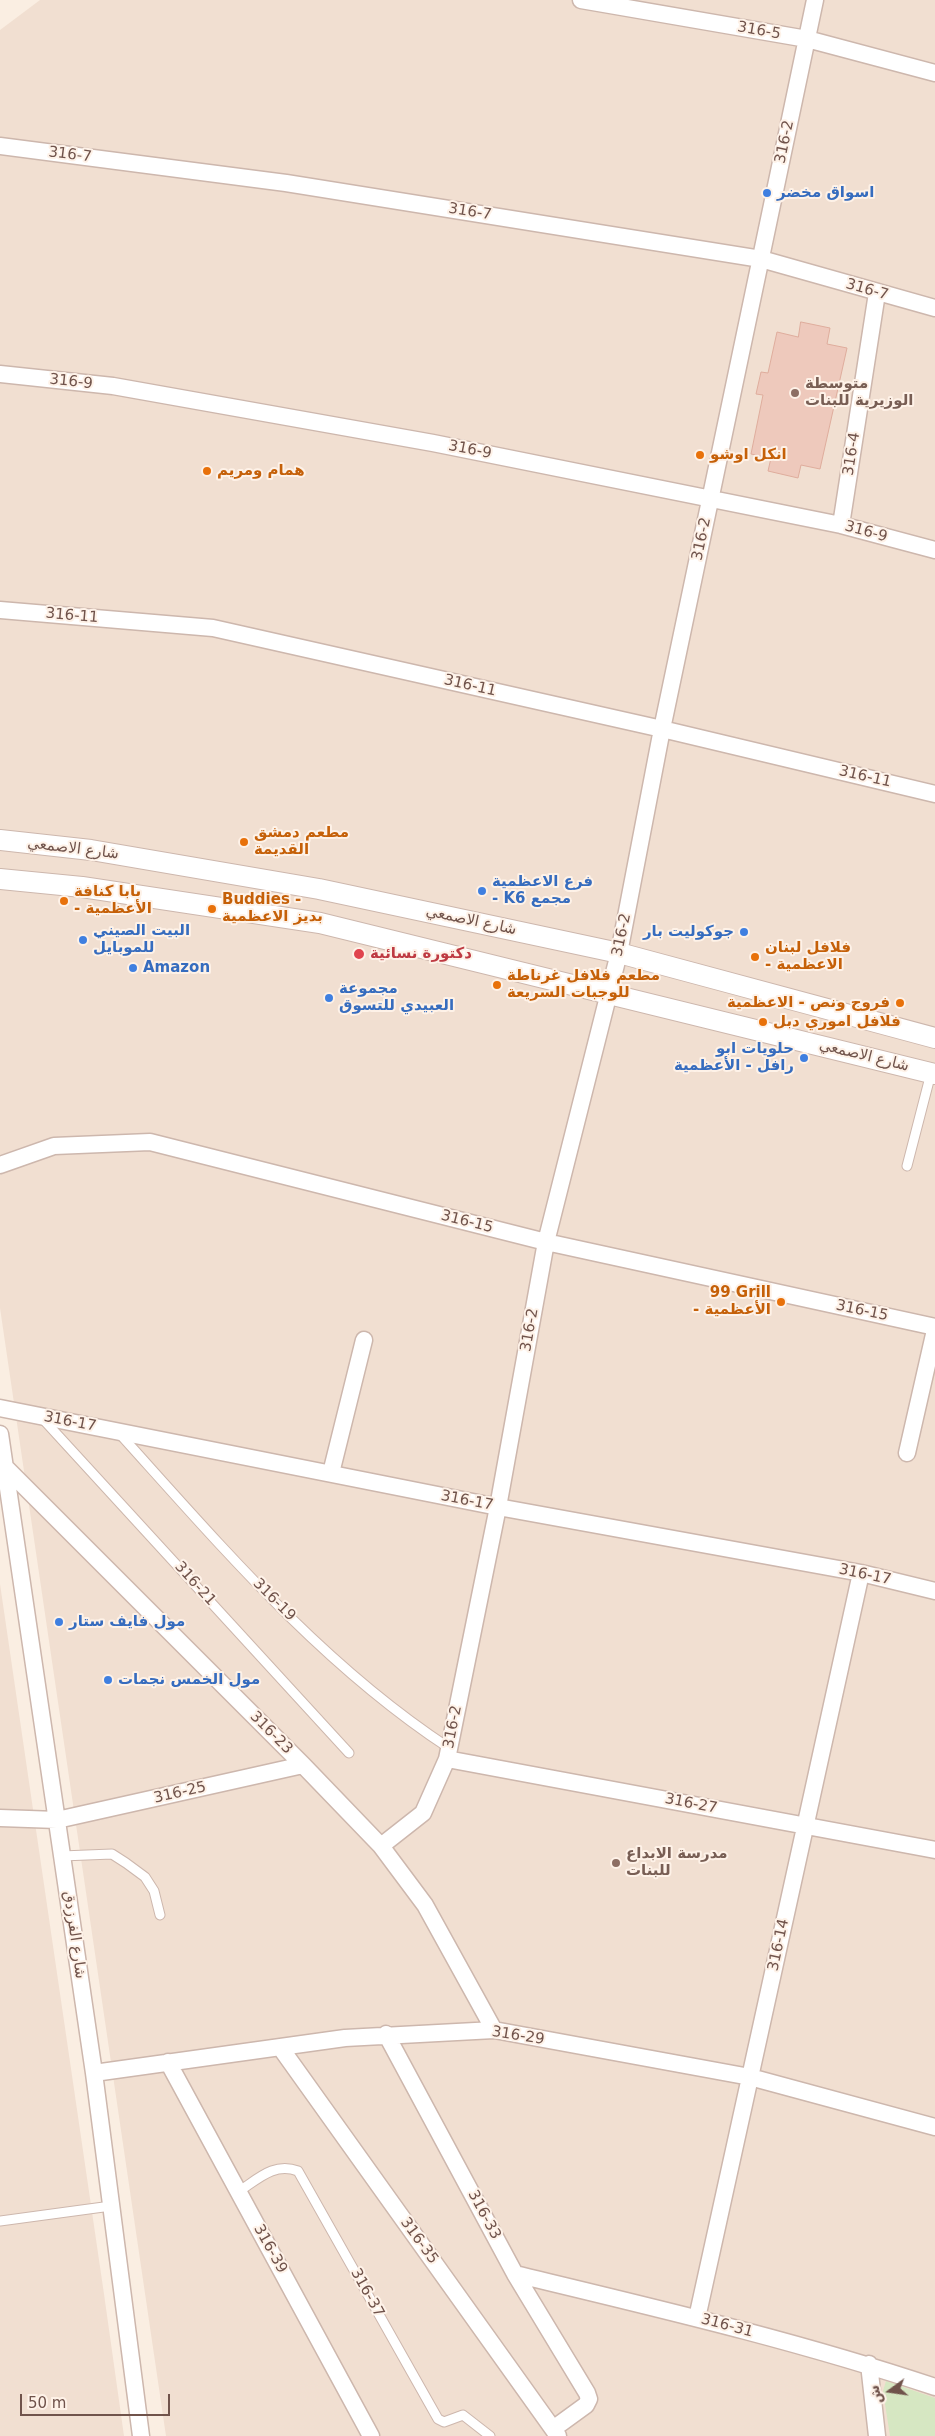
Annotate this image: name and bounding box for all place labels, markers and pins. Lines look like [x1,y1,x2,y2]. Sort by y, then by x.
place label: اسواق مخضر [777,184,874,202]
marker: اسواق مخضر [761,187,773,199]
place label: متوسطة الوزيرية للبنات [805,375,913,410]
marker: متوسطة الوزيرية للبنات [789,387,801,399]
place label: انكل اوشو [710,446,787,464]
marker: انكل اوشو [694,449,706,461]
place label: همام ومريم [217,462,305,480]
marker: همام ومريم [201,465,213,477]
place label: مطعم دمشق القديمة [254,824,349,859]
marker: مطعم دمشق القديمة [238,836,250,848]
place label: فرع الاعظمية - K6 مجمع [492,873,593,908]
place label: بابا كنافة - الأعظمية [74,883,152,918]
marker: فرع الاعظمية - K6 مجمع [476,885,488,897]
place label: Buddies - بديز الاعظمية [222,891,323,926]
marker: بابا كنافة - الأعظمية [58,895,70,907]
marker: Buddies - بديز الاعظمية [206,903,218,915]
place label: البيت الصيني للموبايل [93,922,190,957]
place label: جوكوليت بار [643,923,734,941]
marker: جوكوليت بار [738,926,750,938]
marker: البيت الصيني للموبايل [77,934,89,946]
place label: فلافل لبنان - الاعظمية [765,939,851,974]
place label: دكتورة نسائية [370,945,472,963]
marker: دكتورة نسائية [352,947,366,961]
marker: فلافل لبنان - الاعظمية [749,951,761,963]
place label: Amazon [143,959,210,977]
marker: Amazon [127,962,139,974]
place label: مطعم فلافل غرناطة للوجبات السريعة [507,967,660,1002]
marker: مطعم فلافل غرناطة للوجبات السريعة [491,979,503,991]
place label: مجموعة العبيدي للتسوق [339,980,454,1015]
marker: مجموعة العبيدي للتسوق [323,992,335,1004]
place label: فروج ونص - الاعظمية [727,994,890,1012]
marker: فروج ونص - الاعظمية [894,997,906,1009]
place label: فلافل اموري دبل [773,1013,901,1031]
marker: فلافل اموري دبل [757,1016,769,1028]
place label: حلويات ابو رافل - الأعظمية [674,1040,794,1075]
marker: حلويات ابو رافل - الأعظمية [798,1052,810,1064]
place label: 99 Grill - الأعظمية [693,1284,771,1319]
marker: 99 Grill - الأعظمية [775,1296,787,1308]
place label: مول فايف ستار [69,1613,185,1631]
marker: مول فايف ستار [53,1616,65,1628]
place label: مول الخمس نجمات [118,1671,260,1689]
marker: مول الخمس نجمات [102,1674,114,1686]
place label: مدرسة الابداع للبنات [626,1845,728,1880]
marker: مدرسة الابداع للبنات [610,1857,622,1869]

